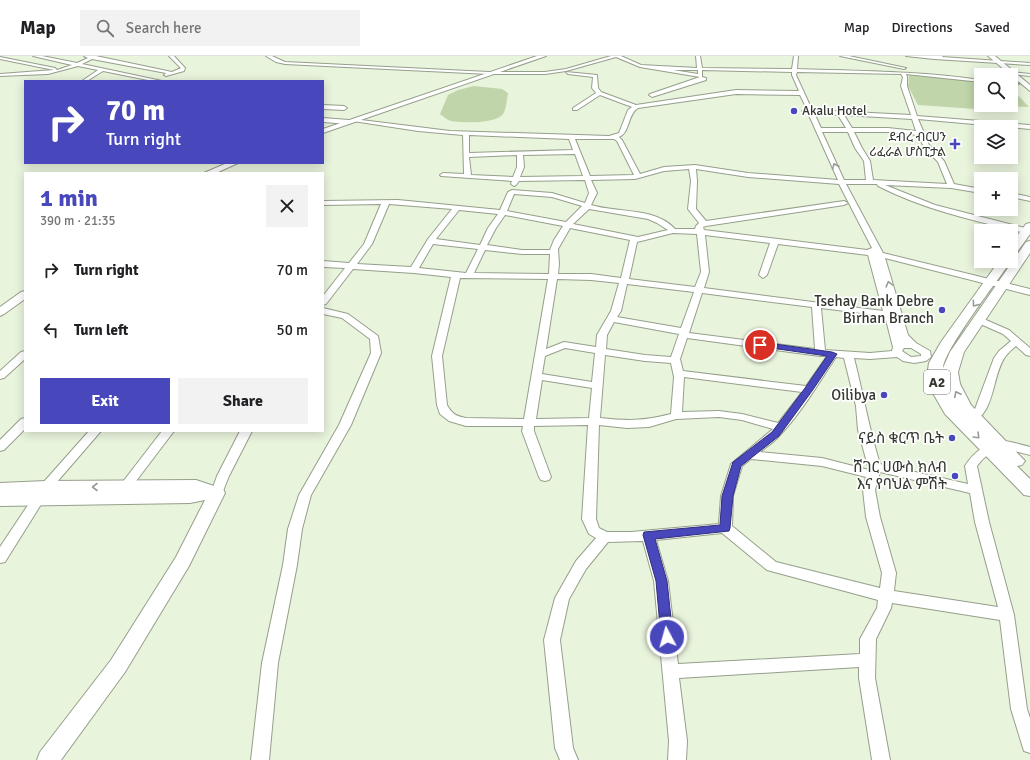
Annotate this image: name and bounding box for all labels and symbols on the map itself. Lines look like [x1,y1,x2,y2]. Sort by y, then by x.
place label: Akalu Hotel [802,103,867,119]
marker: Akalu Hotel [789,106,799,116]
place label: ደብረ ብርሀን ሪፈራል ሆስፒታል [869,129,947,160]
marker: ደብረ ብርሀን ሪፈራል ሆስፒታል [949,138,961,150]
one-way arrow [832,162,840,170]
one-way arrow [885,280,894,287]
place label: Tsehay Bank Debre Birhan Branch [814,292,934,327]
one-way arrow [973,300,980,307]
marker: Tsehay Bank Debre Birhan Branch [937,305,947,315]
pin [743,328,777,362]
road number: A2 [924,370,950,394]
place label: Oilibya [831,386,876,404]
marker: Oilibya [879,390,889,400]
one-way arrow [954,391,962,398]
place label: ናይስ ቁርጥ ቤት [858,429,944,447]
one-way arrow [972,431,979,439]
marker: ናይስ ቁርጥ ቤት [947,433,957,443]
place label: ሸገር ሀውስ ክለብ እና የባህል ምሽት [853,458,947,493]
marker: ሸገር ሀውስ ክለብ እና የባህል ምሽት [950,471,960,481]
one-way arrow [92,483,98,491]
position arrow [646,616,688,658]

